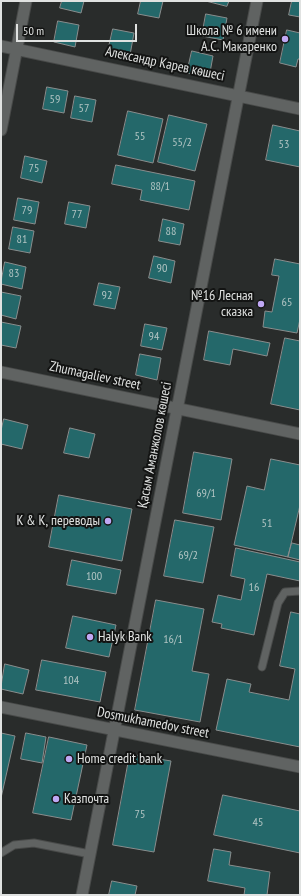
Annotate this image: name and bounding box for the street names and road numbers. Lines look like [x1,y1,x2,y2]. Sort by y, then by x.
street label: Александр Карев көшесі [104,43,226,85]
street label: Zhumagaliev street [48,358,142,394]
street label: Қасым Аманжолов көшесі [135,380,175,510]
street label: Dosmukhamedov street [96,704,210,742]

